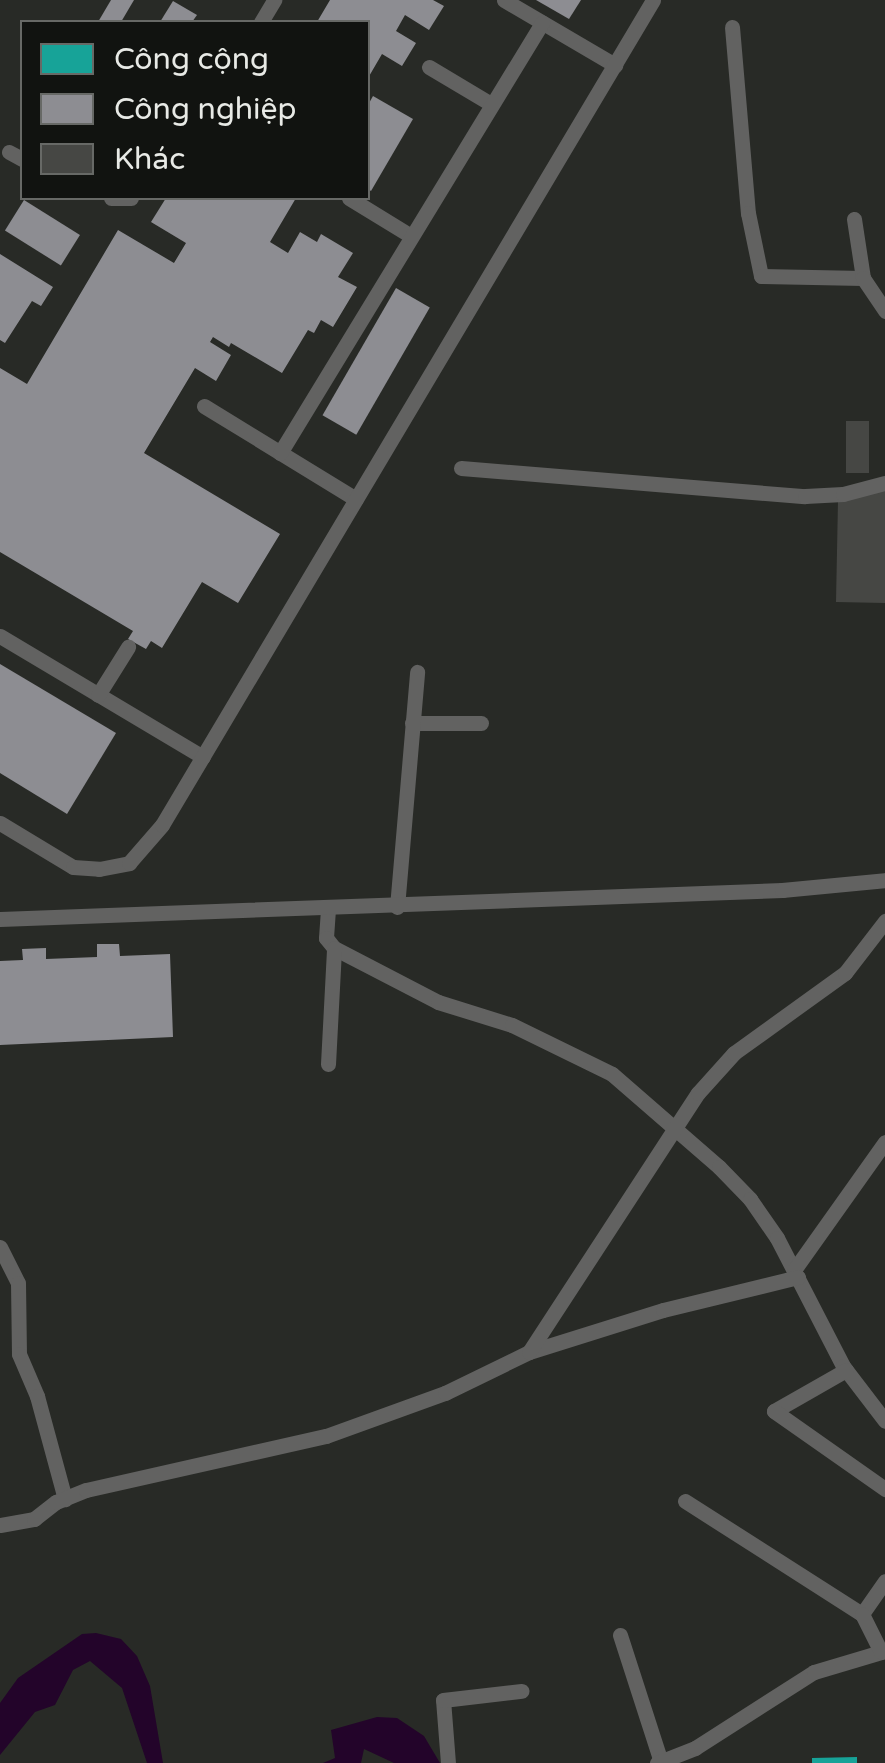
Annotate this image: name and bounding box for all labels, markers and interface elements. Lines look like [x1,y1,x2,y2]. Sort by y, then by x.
legend [20,20,370,200]
text: Công cộng [114,41,269,78]
text: Công nghiệp [114,91,296,128]
text: Khác [114,141,185,178]

